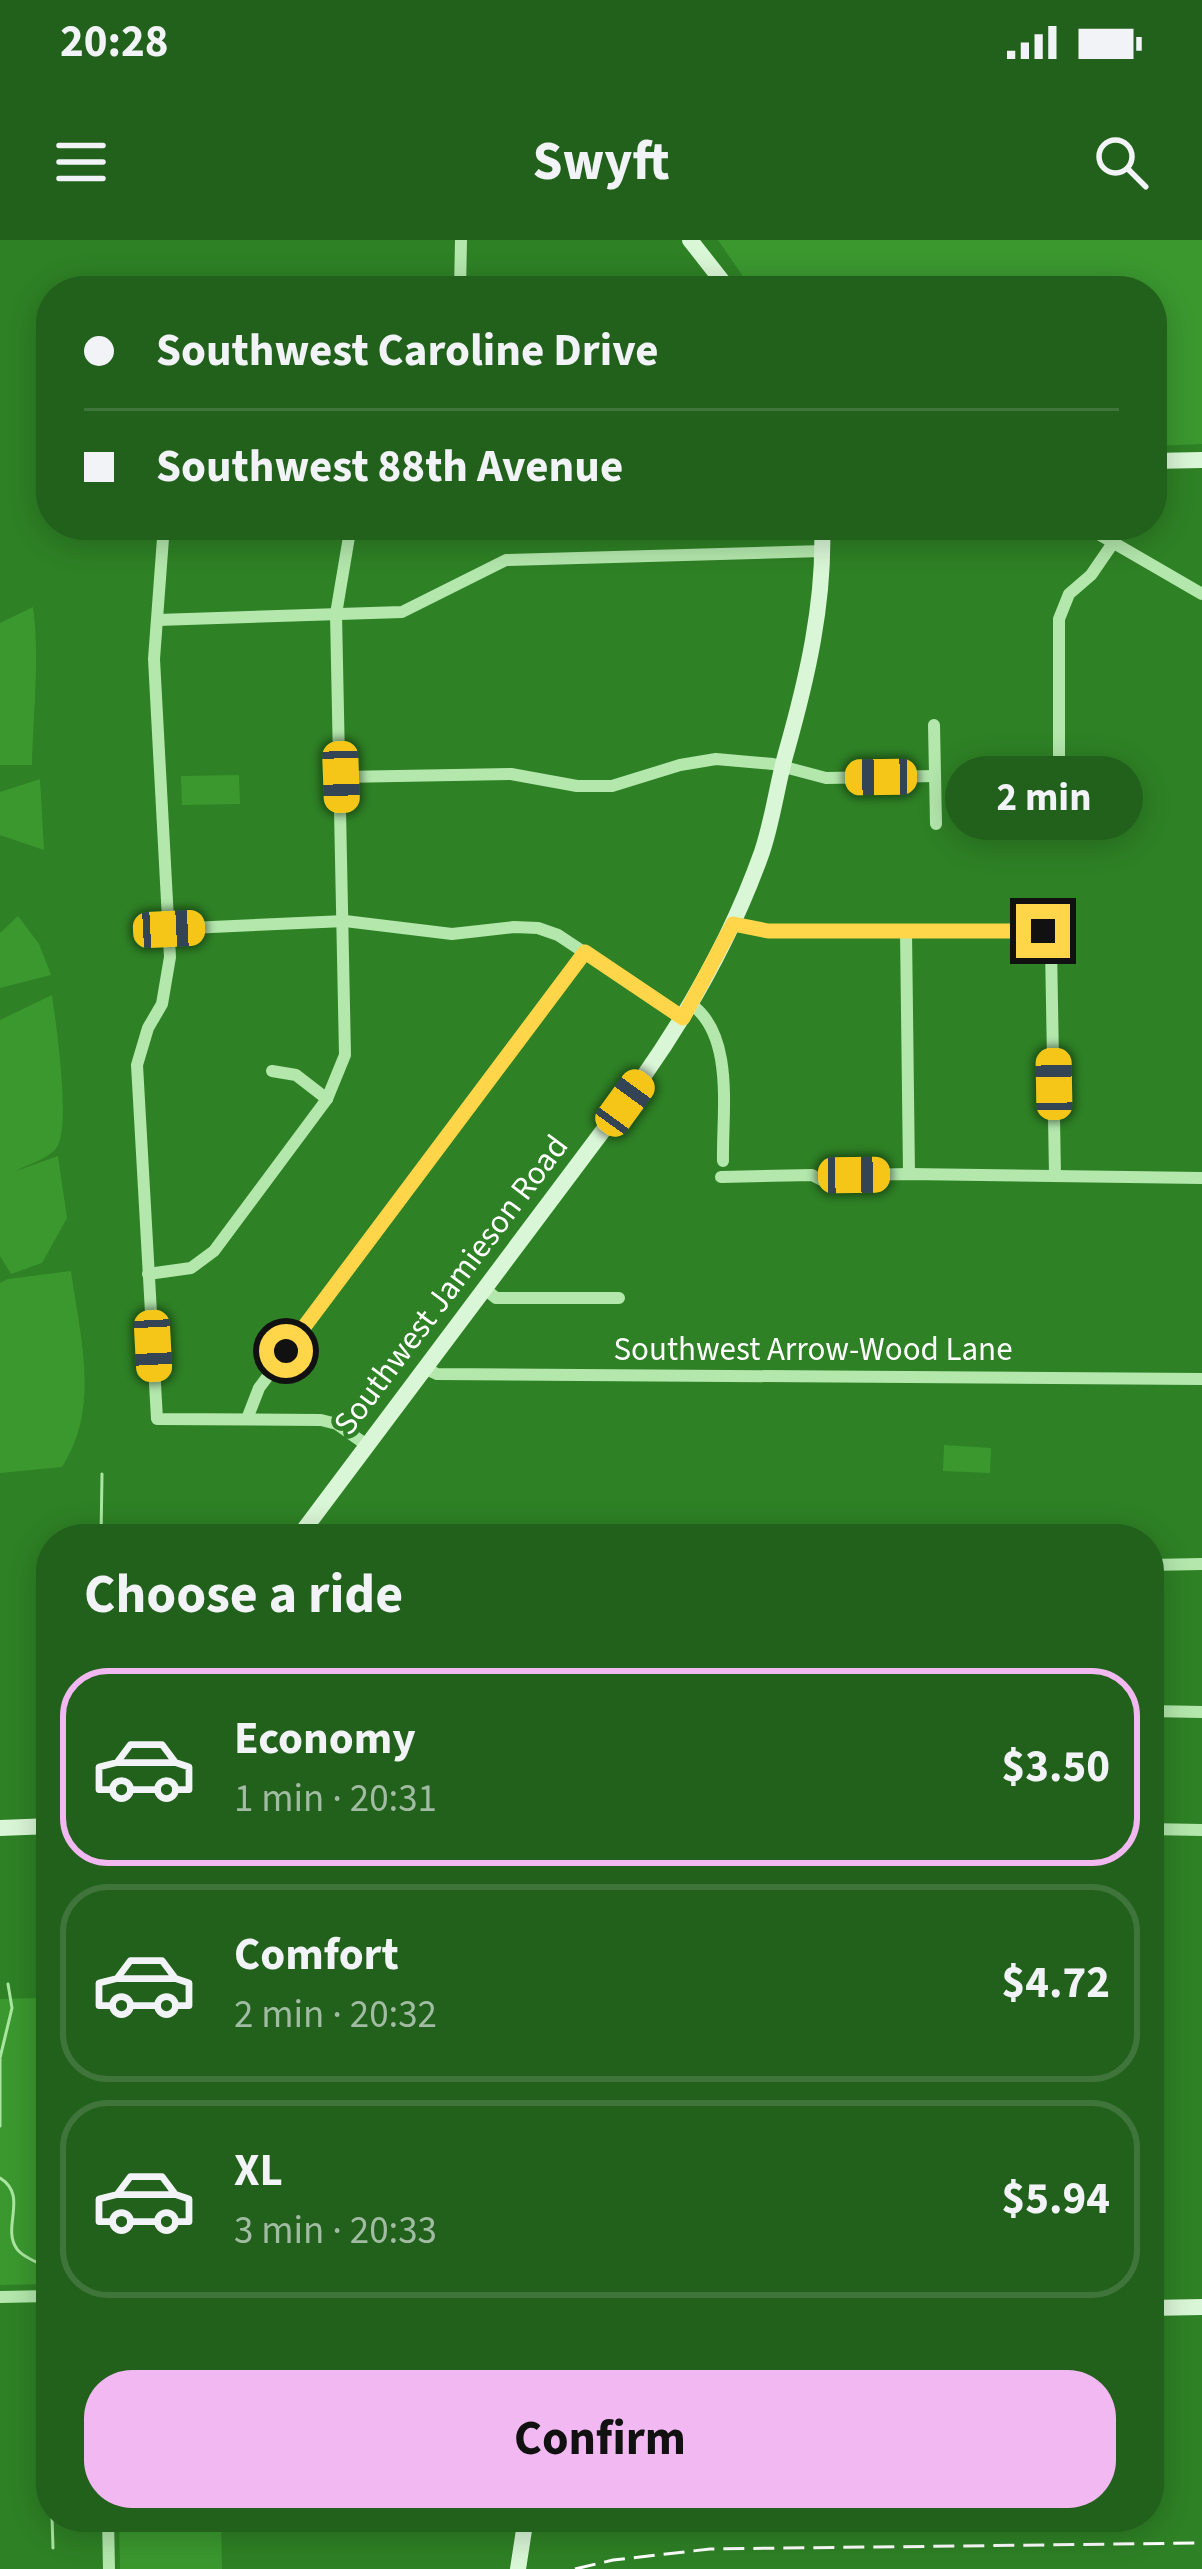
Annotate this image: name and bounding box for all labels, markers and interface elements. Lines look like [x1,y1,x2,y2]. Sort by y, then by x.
text: 20:28 [60,10,169,74]
text: Swyft [532,124,670,201]
icon: menu [48,129,114,195]
icon: search [1088,129,1154,195]
text: Southwest Caroline Drive [156,319,659,383]
text: Southwest 88th Avenue [156,435,623,499]
car [322,740,360,814]
callout: 2 min [944,757,1142,841]
car [845,758,917,796]
text: 2 min [997,770,1091,826]
route end [1016,904,1070,958]
car [132,909,206,949]
car [1035,1048,1073,1120]
car [589,1063,661,1143]
street label: Southwest Jamieson Road [322,1125,580,1445]
car [818,1156,890,1194]
car [133,1309,173,1383]
route start [259,1324,313,1378]
street label: Southwest Arrow-Wood Lane [613,1326,1013,1373]
text: Choose a ride [84,1557,403,1634]
text: Economy [234,1707,416,1771]
icon: car [90,1713,198,1821]
text: $3.50 [1001,1735,1110,1799]
text: 1 min · 20:31 [234,1771,437,1827]
text: Comfort [234,1923,399,1987]
icon: car [90,1929,198,2037]
text: $4.72 [1001,1951,1110,2015]
text: 2 min · 20:32 [234,1987,437,2043]
text: XL [234,2139,283,2203]
icon: car [90,2145,198,2253]
text: $5.94 [1001,2167,1110,2231]
text: 3 min · 20:33 [234,2203,437,2259]
button: Confirm [84,2370,1116,2508]

